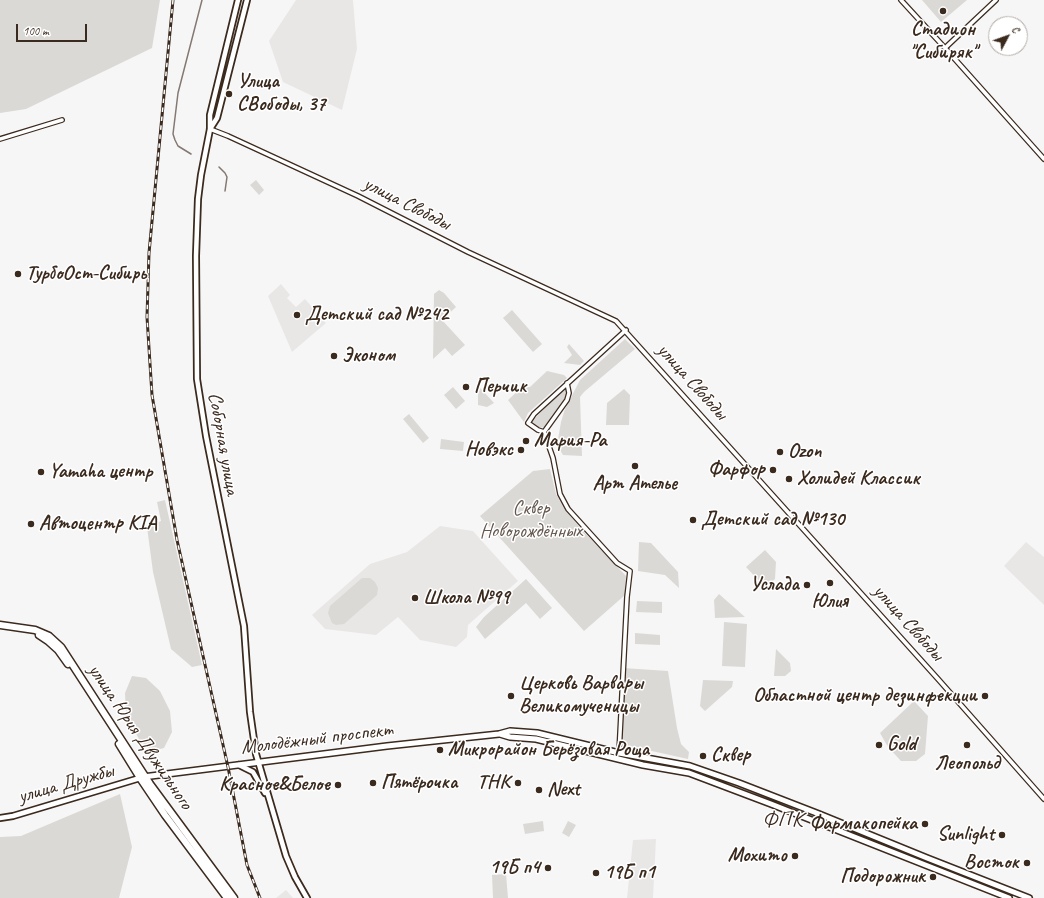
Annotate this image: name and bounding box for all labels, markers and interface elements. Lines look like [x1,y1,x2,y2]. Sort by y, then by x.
marker: Стадион "Сибиряк" [938,6,948,16]
scale bar [18,16,89,42]
north arrow [988,16,1028,56]
place label: Стадион "Сибиряк" [909,18,977,65]
text: С [1009,22,1023,35]
text: 100 m [23,23,49,39]
place label: Улица СВободы, 37 [237,70,325,117]
marker: Улица СВободы, 37 [224,89,234,99]
street label: улица Свободы [359,172,455,236]
place label: ТурбоОст-Сибирь [26,262,146,286]
marker: ТурбоОст-Сибирь [13,269,23,279]
place label: Детский сад №242 [305,303,448,327]
marker: Детский сад №242 [292,310,302,320]
street label: улица Свободы [651,339,733,425]
place label: Эконом [342,344,395,368]
marker: Эконом [329,351,339,361]
place label: Перчик [474,375,527,399]
marker: Перчик [461,382,471,392]
street label: Соборная улица [202,391,244,497]
place label: Мария-Ра [534,429,606,453]
marker: Мария-Ра [521,436,531,446]
place label: Новэкс [465,438,513,462]
place label: Ozon [788,440,821,464]
marker: Новэкс [516,445,526,455]
marker: Ozon [775,447,785,457]
place label: Фарфор [708,458,765,482]
place label: Yamaha центр [49,460,152,484]
marker: Арт Ателье [630,461,640,471]
marker: Фарфор [768,465,778,475]
marker: Yamaha центр [36,467,46,477]
place label: Холидей Классик [797,467,920,491]
place label: Арт Ателье [593,472,677,496]
marker: Холидей Классик [784,474,794,484]
park label: Сквер Новорождённых [480,497,582,544]
place label: Детский сад №130 [701,508,844,532]
place label: Автоцентр KIA [39,512,156,536]
marker: Детский сад №130 [688,515,698,525]
marker: Автоцентр KIA [26,519,36,529]
place label: Услада [749,573,799,597]
marker: Юлия [825,578,835,588]
marker: Услада [802,580,812,590]
street label: улица Свободы [867,580,949,666]
place label: Школа №99 [423,586,510,610]
place label: Юлия [812,590,848,614]
marker: Школа №99 [410,593,420,603]
street label: улица Юрия Двужильного [82,659,198,815]
place label: Церковь Варвары Великомученицы [519,672,643,719]
place label: Областной центр дезинфекции [753,684,977,708]
marker: Церковь Варвары Великомученицы [506,691,516,701]
marker: Областной центр дезинфекции [980,691,990,701]
street label: Молодёжный проспект [240,718,394,760]
place label: Gold [887,733,916,757]
place label: Микрорайон Берёзовая Роща [448,738,649,762]
marker: Gold [874,740,884,750]
marker: Леопольд [962,740,972,750]
place label: Сквер [711,744,750,768]
marker: Микрорайон Берёзовая Роща [435,745,445,755]
marker: Сквер [698,751,708,761]
place label: Леопольд [934,752,1000,776]
street label: улица Дружбы [16,759,116,809]
place label: Пятёрочка [381,771,458,795]
place label: ТНК [477,771,510,795]
place label: Красное&Белое [219,773,330,797]
marker: Пятёрочка [368,778,378,788]
marker: ТНК [513,778,523,788]
place label: Next [547,778,580,802]
marker: Красное&Белое [333,780,343,790]
marker: Next [534,785,544,795]
district label: ФПК [762,807,804,833]
place label: Фармакопейка [809,812,917,836]
marker: Фармакопейка [920,819,930,829]
place label: Sunlight [937,823,994,847]
marker: Sunlight [997,830,1007,840]
place label: Мохито [728,844,787,868]
marker: Мохито [790,851,800,861]
place label: Восток [964,851,1019,875]
place label: 19Б п4 [489,856,540,880]
marker: Восток [1022,858,1032,868]
place label: 19Б п1 [604,861,655,885]
marker: 19Б п4 [543,863,553,873]
place label: Подорожник [840,865,925,889]
marker: 19Б п1 [591,868,601,878]
marker: Подорожник [928,872,938,882]

